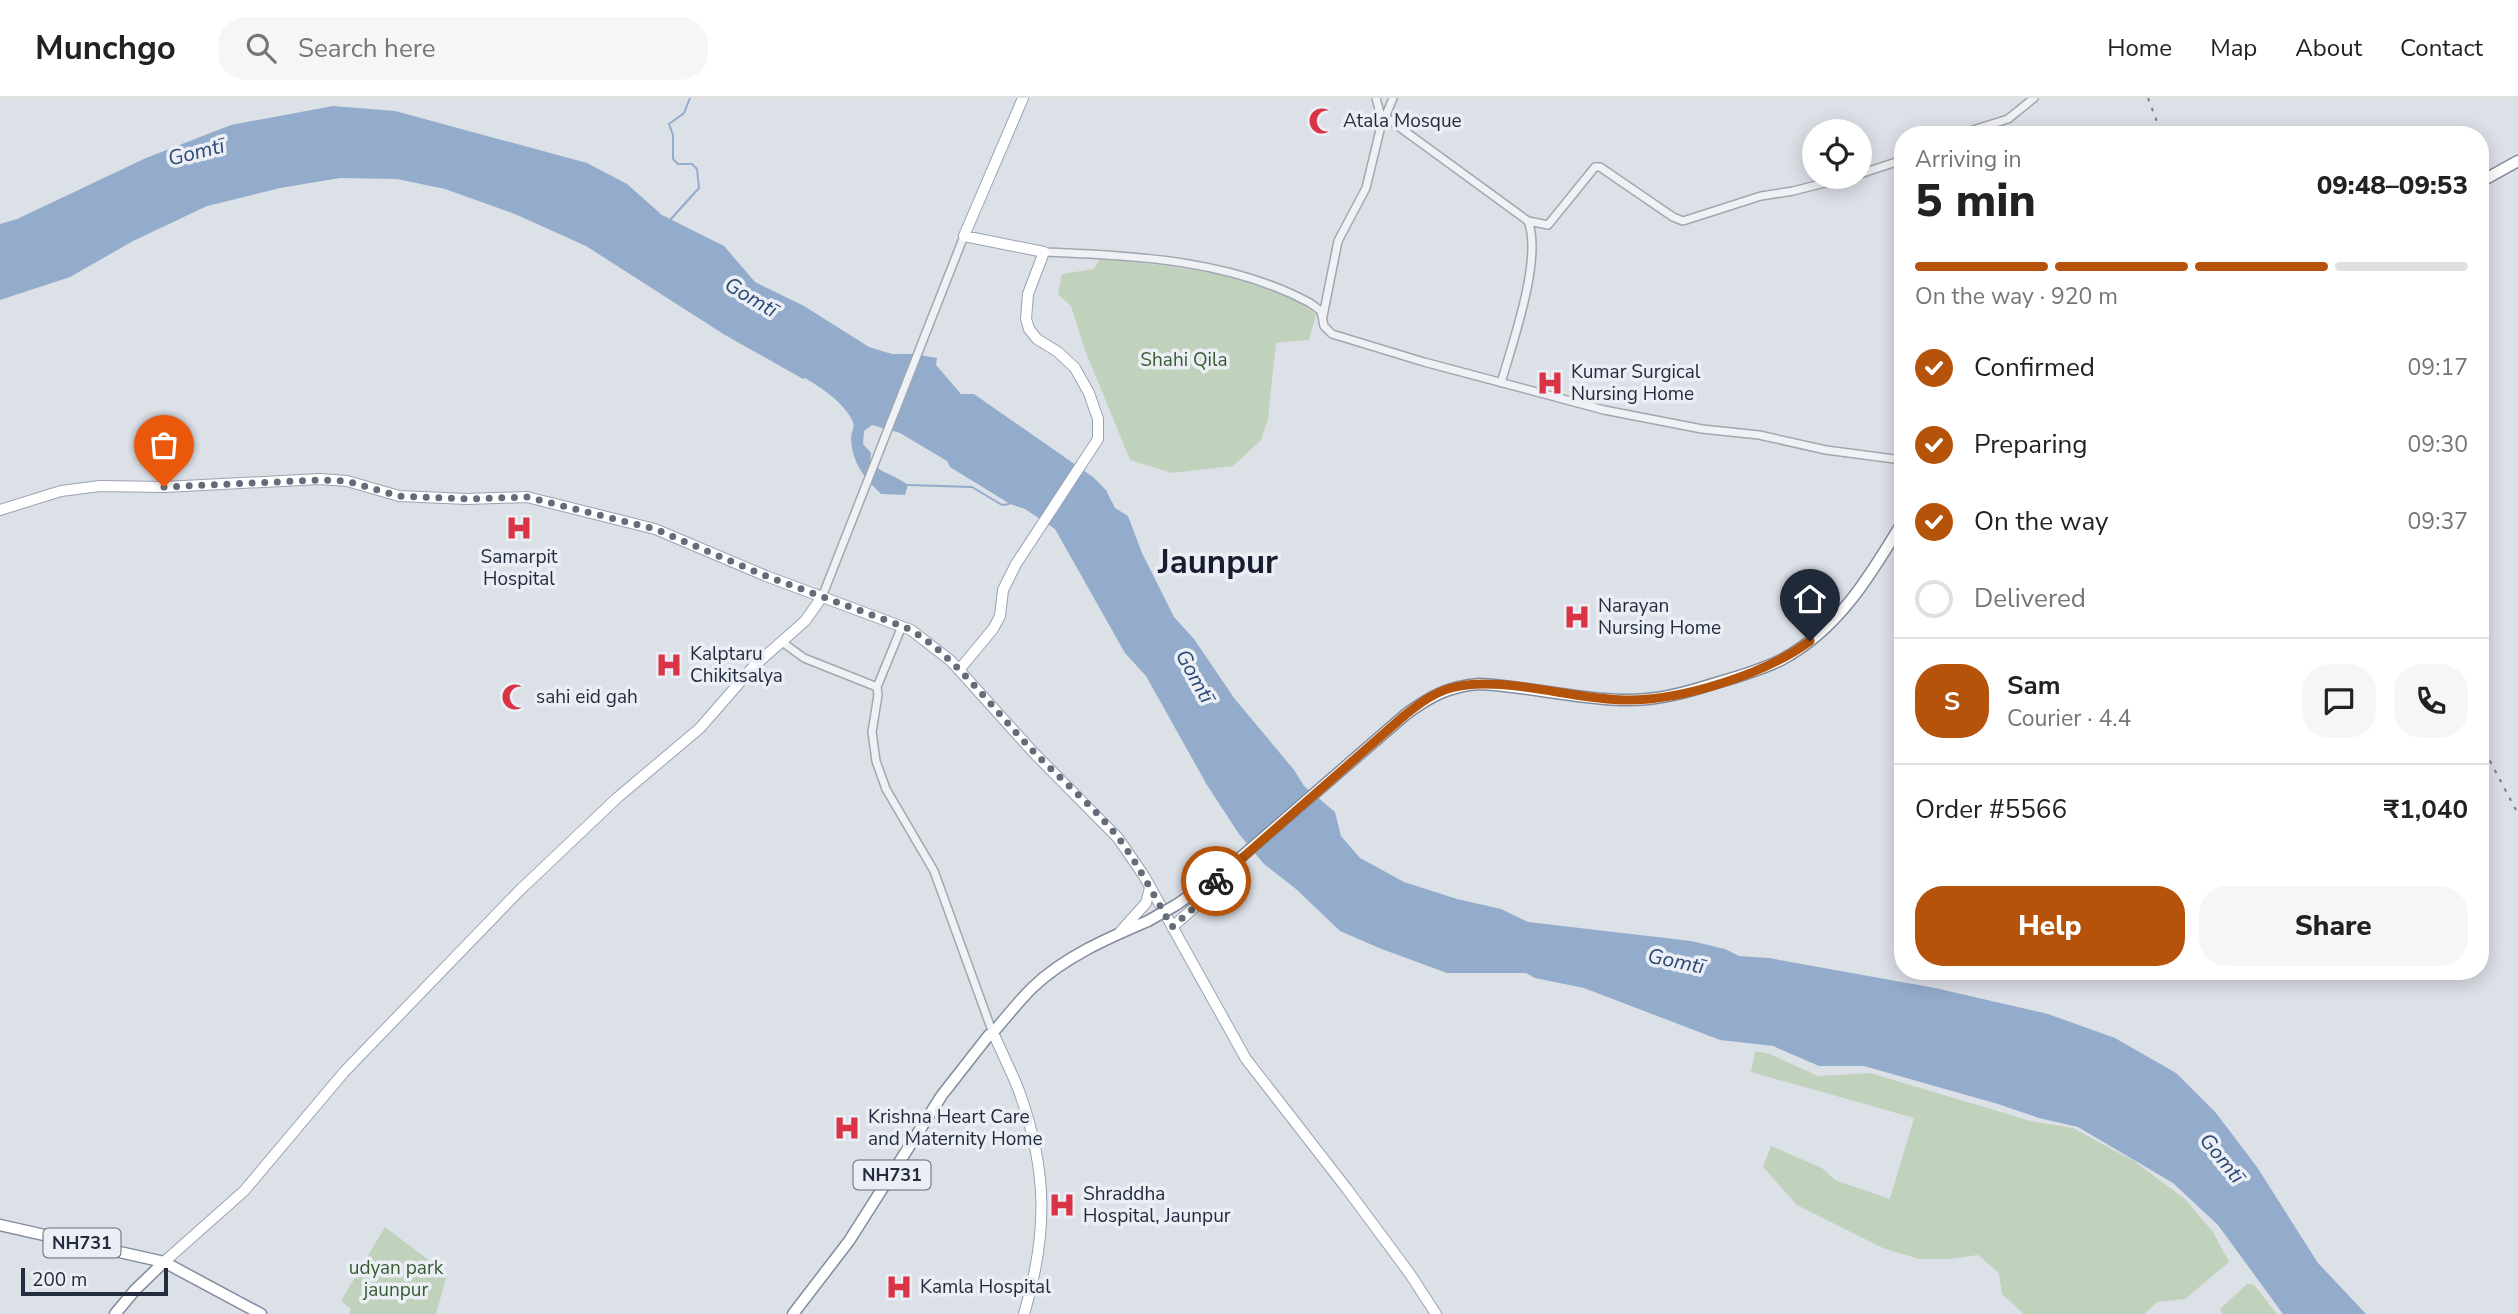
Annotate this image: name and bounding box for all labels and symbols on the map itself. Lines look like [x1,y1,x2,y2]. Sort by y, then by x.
mosque icon: Atala Mosque [1307,106,1337,136]
place label: Atala Mosque [1343,108,1462,134]
water label: Gomtī [165,131,230,172]
water label: Gomtī [719,270,785,325]
park label: Shahi Qila [1140,347,1228,373]
place label: Kumar Surgical Nursing Home [1571,359,1701,407]
hospital icon: Kumar Surgical Nursing Home [1535,368,1565,398]
pin [134,415,194,487]
hospital icon: Samarpit Hospital [504,513,534,543]
district label: Jaunpur [1157,540,1278,585]
place label: Samarpit Hospital [480,544,558,592]
pin [1780,569,1840,641]
place label: Narayan Nursing Home [1598,593,1721,641]
hospital icon: Narayan Nursing Home [1562,602,1592,632]
place label: Kalptaru Chikitsalya [690,641,783,689]
water label: Gomtī [1169,644,1223,710]
hospital icon: Kalptaru Chikitsalya [654,650,684,680]
mosque icon: sahi eid gah [500,682,530,712]
place label: sahi eid gah [536,684,638,710]
courier [1181,846,1251,916]
water label: Gomtī [1645,941,1710,981]
place label: Krishna Heart Care and Maternity Home [868,1104,1043,1152]
hospital icon: Krishna Heart Care and Maternity Home [832,1113,862,1143]
water label: Gomtī [2193,1127,2253,1191]
road number: NH731 [854,1160,931,1190]
place label: Shraddha Hospital, Jaunpur [1083,1181,1231,1229]
hospital icon: Shraddha Hospital, Jaunpur [1047,1190,1077,1220]
road number: NH731 [43,1228,120,1258]
park label: udyan park jaunpur [349,1255,444,1303]
scale bar [21,1265,168,1297]
hospital icon: Kamla Hospital [884,1272,914,1302]
place label: Kamla Hospital [920,1274,1051,1300]

